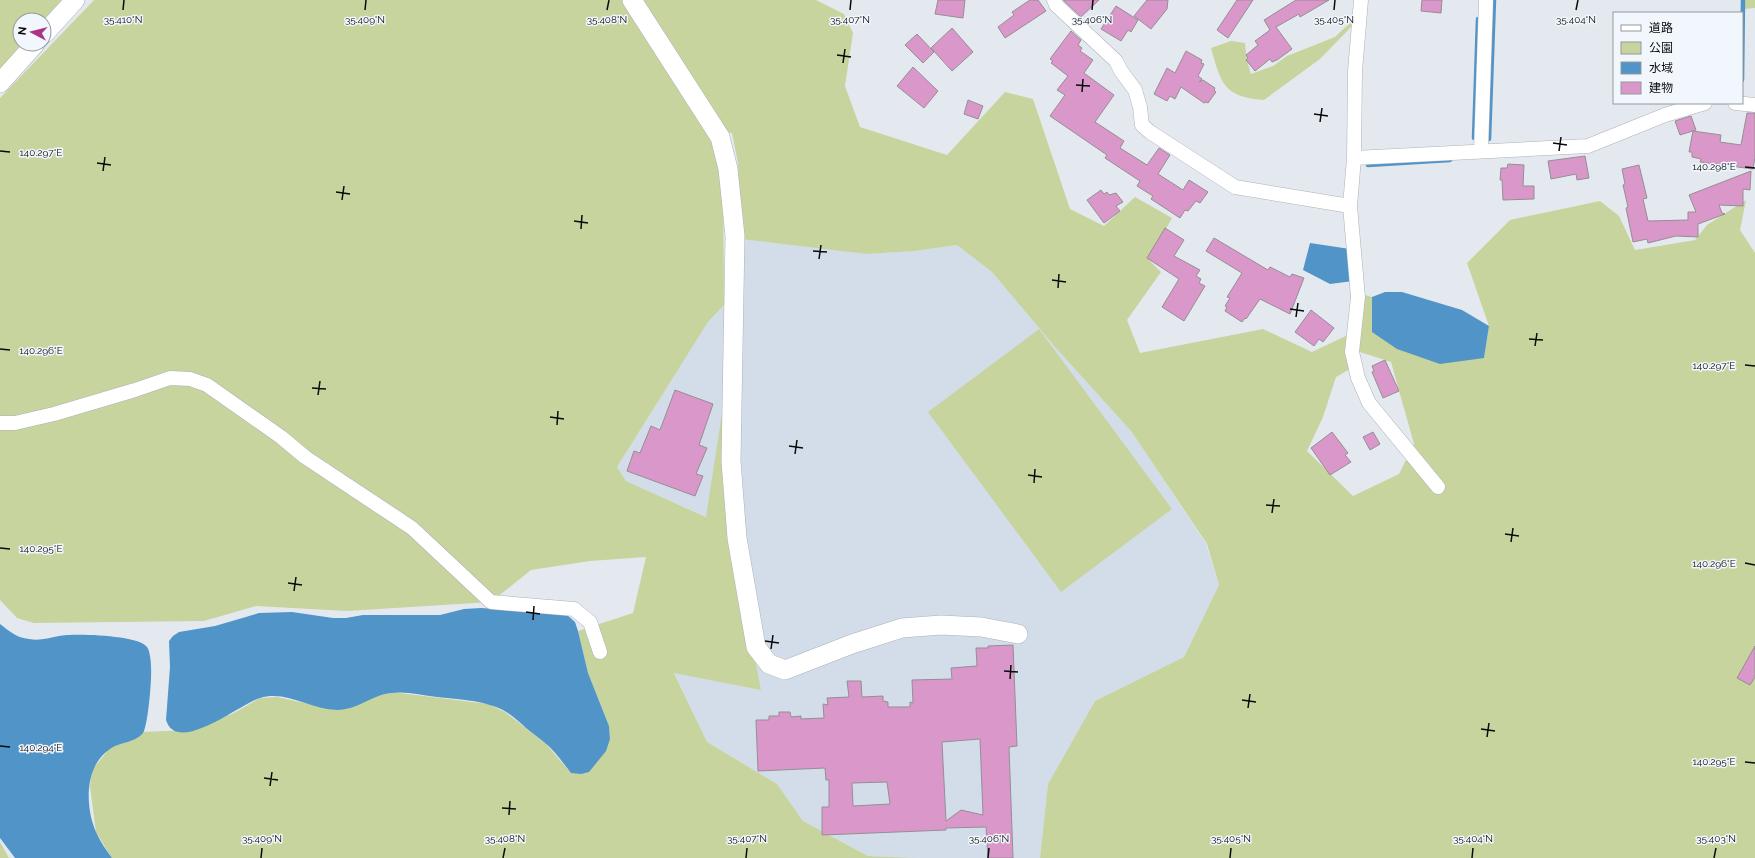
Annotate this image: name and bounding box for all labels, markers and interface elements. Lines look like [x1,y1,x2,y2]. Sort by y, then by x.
north arrow [12,12,52,52]
legend [1613,12,1743,104]
text: 35.410°N [104,14,142,25]
text: 35.409°N [345,14,385,25]
text: 35.408°N [587,14,627,25]
text: 35.407°N [830,14,870,25]
text: 35.406°N [1072,14,1112,25]
text: 35.405°N [1314,14,1354,25]
text: 35.404°N [1556,14,1596,25]
text: 道路 [1649,21,1673,35]
text: N [16,26,30,36]
text: 公園 [1649,41,1673,55]
text: 水域 [1649,61,1673,75]
text: 建物 [1649,81,1673,95]
text: 140.297°E [20,147,62,158]
text: 140.298°E [1692,161,1736,172]
text: 140.296°E [19,345,63,356]
text: 140.297°E [1693,360,1735,371]
text: 140.295°E [19,543,63,554]
text: 140.296°E [1692,558,1736,569]
text: 140.294°E [20,742,62,753]
text: 140.295°E [1692,756,1736,767]
text: 35.409°N [242,833,282,844]
text: 35.408°N [485,833,525,844]
text: 35.407°N [727,833,767,844]
text: 35.406°N [969,833,1009,844]
text: 35.405°N [1211,833,1251,844]
text: 35.404°N [1453,833,1493,844]
text: 35.403°N [1696,833,1736,844]

